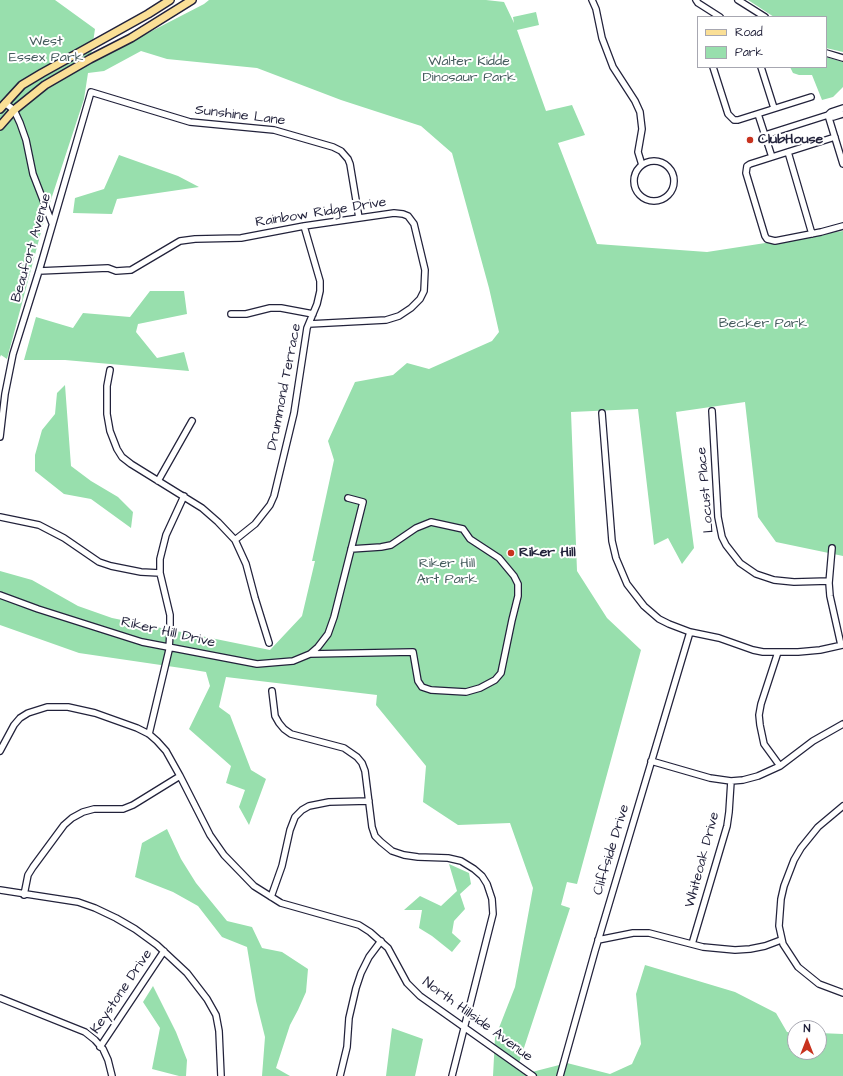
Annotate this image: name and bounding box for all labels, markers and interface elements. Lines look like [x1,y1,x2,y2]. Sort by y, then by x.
legend [697,16,827,68]
text: Road [735,24,763,41]
park label: West Essex Park [9,34,83,66]
text: Park [735,44,763,61]
park label: Walter Kidde Dinosaur Park [422,54,516,86]
street label: Sunshine Lane [194,102,286,130]
place label: ClubHouse [758,132,823,148]
marker: ClubHouse [745,135,755,145]
street label: Beaufort Avenue [8,192,56,304]
street label: Rainbow Ridge Drive [254,194,388,232]
park label: Becker Park [719,316,807,332]
street label: Drummond Terrace [264,322,306,452]
street label: Locust Place [694,446,718,534]
place label: Riker Hill [519,545,576,561]
marker: Riker Hill [506,548,516,558]
park label: Riker Hill Art Park [417,556,477,588]
street label: Riker Hill Drive [119,614,217,652]
street label: Cliffside Drive [590,803,634,897]
street label: Whiteoak Drive [682,810,724,910]
street label: Keystone Drive [88,947,156,1037]
street label: North Hillside Avenue [418,974,536,1066]
north arrow [787,1020,827,1060]
text: N [804,1021,810,1036]

